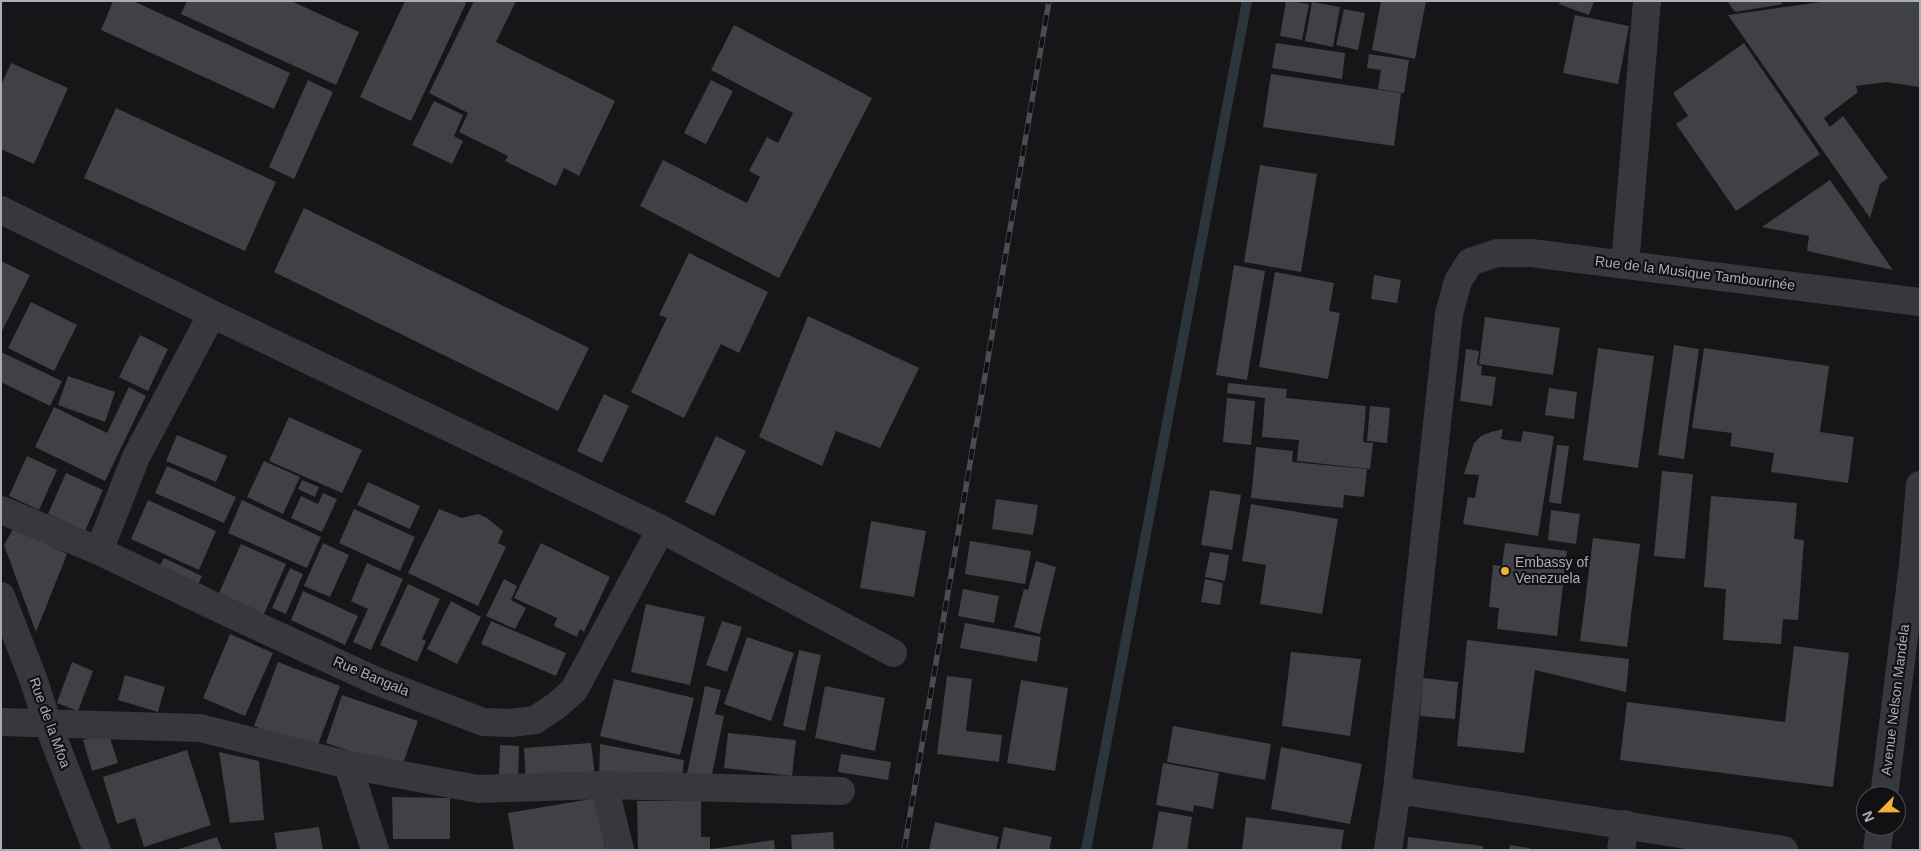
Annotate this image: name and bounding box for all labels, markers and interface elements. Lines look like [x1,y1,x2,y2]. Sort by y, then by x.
street label: Rue de la Musique Tambourinée [1594,253,1796,295]
place label: Embassy of Venezuela [1515,555,1588,588]
marker: Embassy of Venezuela [1499,565,1511,577]
street label: Avenue Nelson Mandela [1878,623,1914,777]
street label: Rue Bangala [330,653,412,701]
street label: Rue de la Mfoa [25,676,73,770]
north arrow [1856,786,1906,836]
text: N [1859,809,1877,824]

